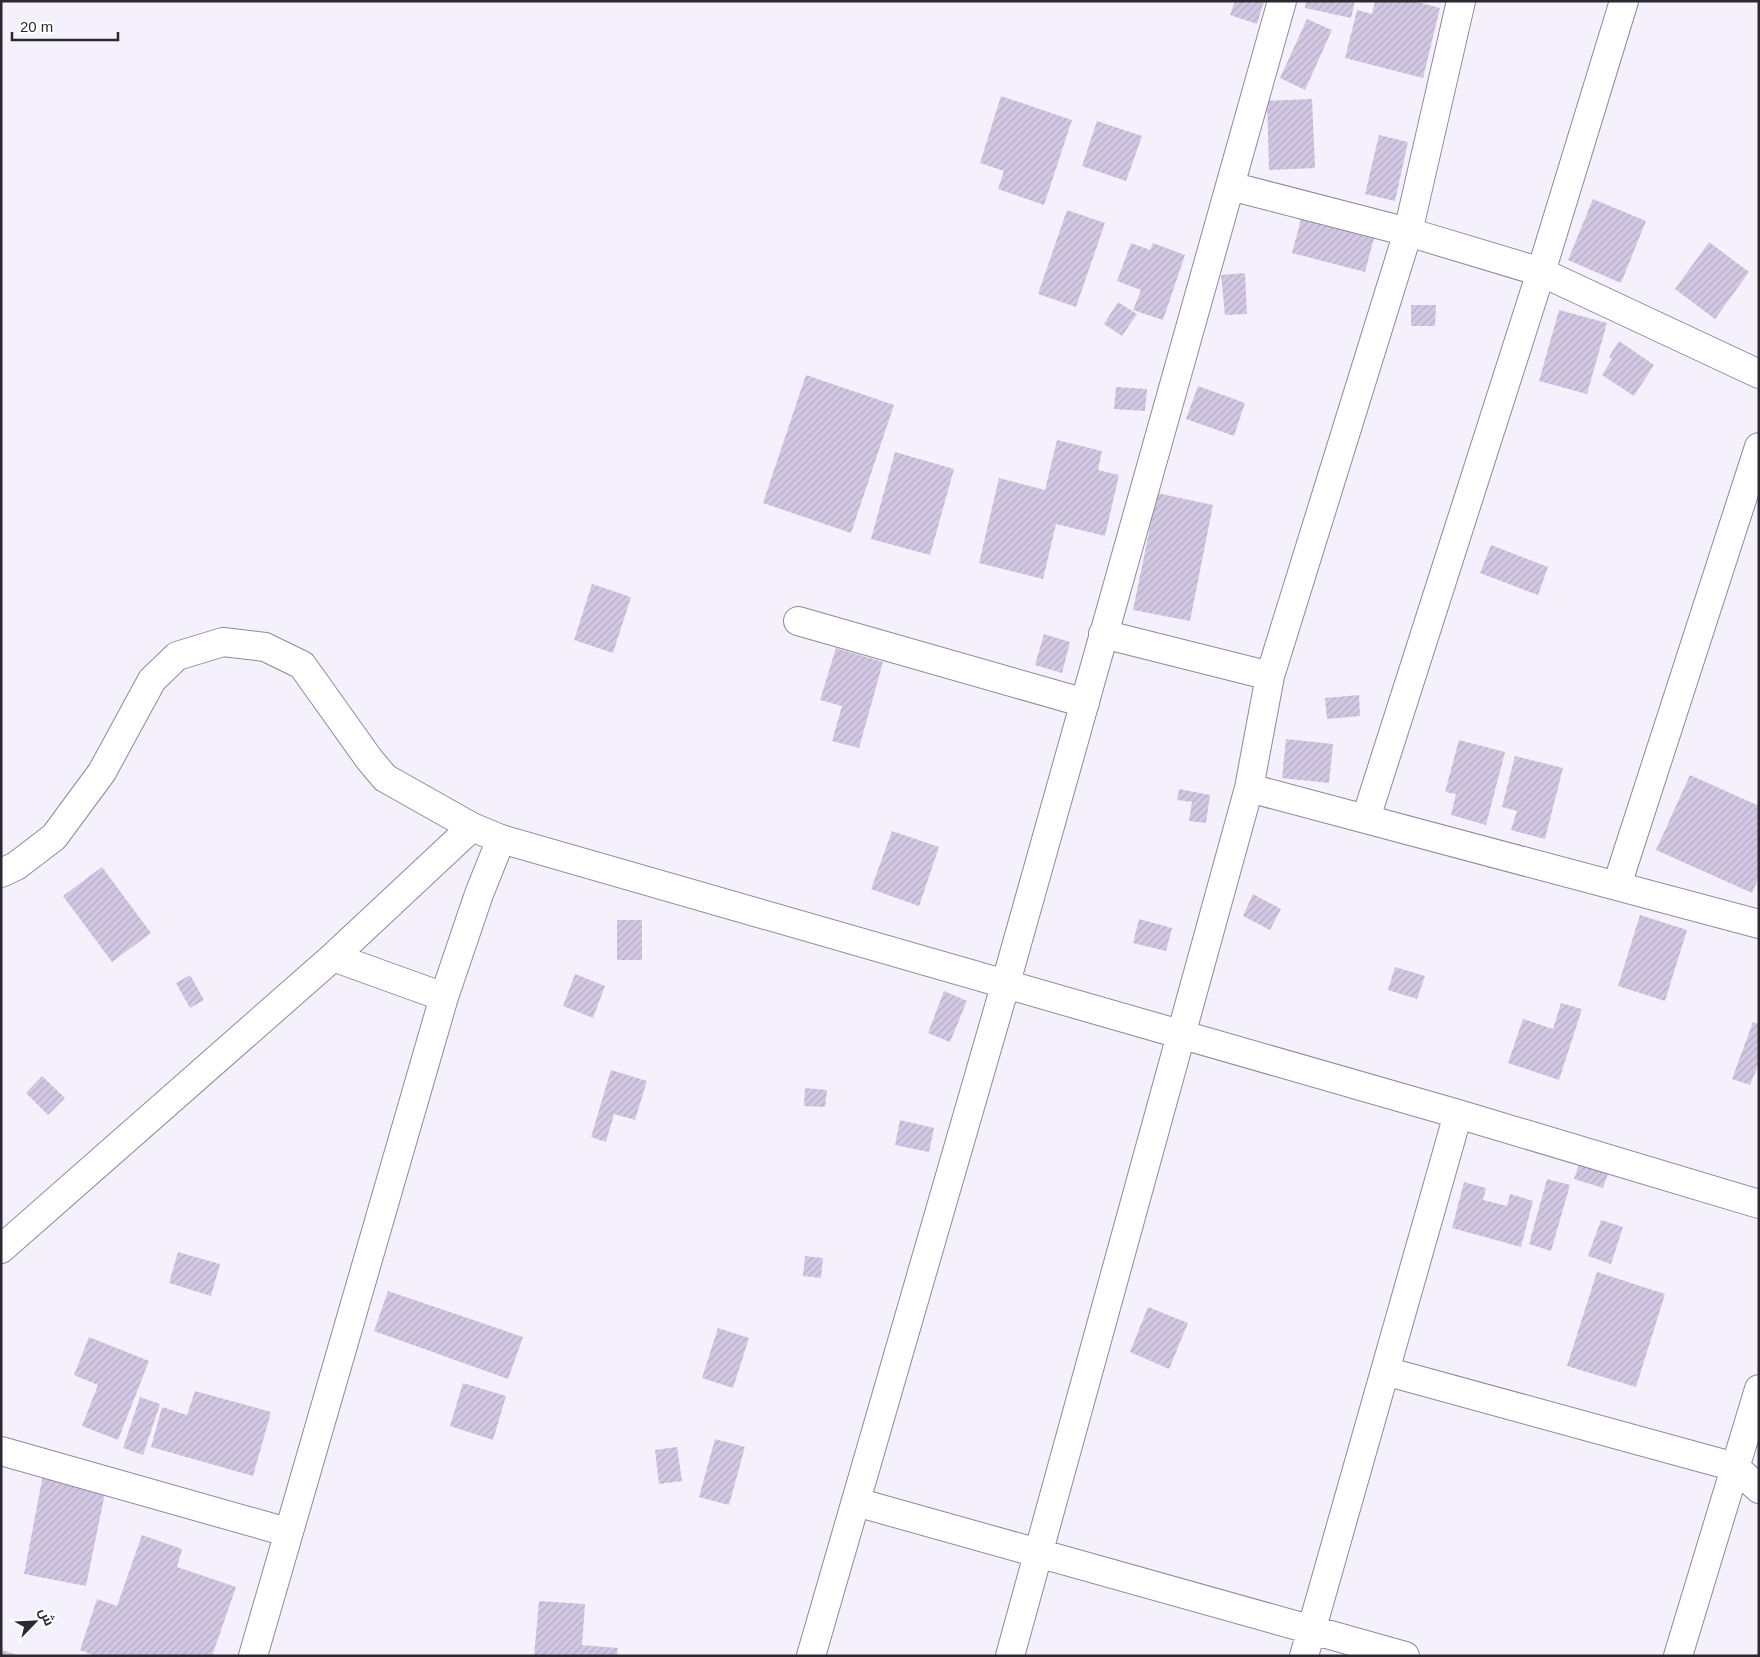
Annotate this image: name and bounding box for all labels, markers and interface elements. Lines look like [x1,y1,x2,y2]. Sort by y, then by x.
scale bar [12,10,119,42]
text: 20 m [20,18,53,35]
north arrow [10,1597,60,1647]
text: ش [35,1605,58,1629]

